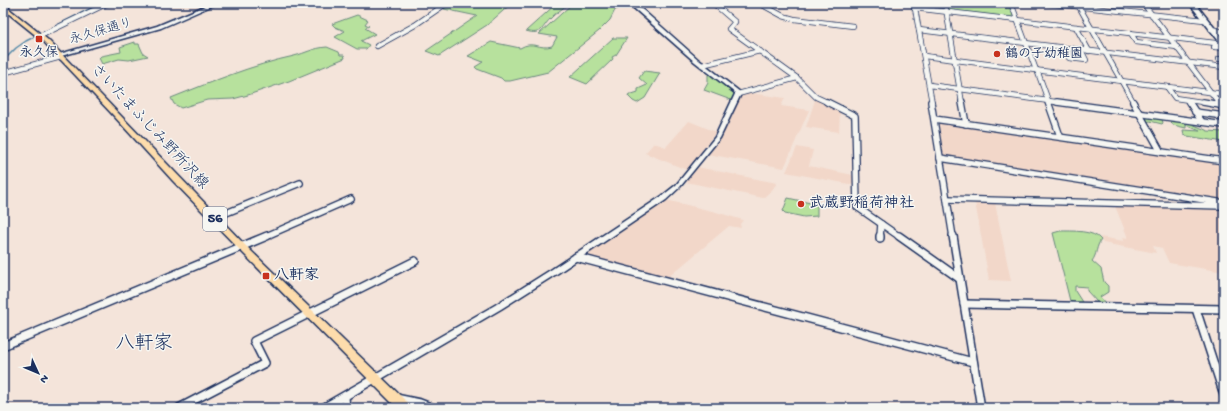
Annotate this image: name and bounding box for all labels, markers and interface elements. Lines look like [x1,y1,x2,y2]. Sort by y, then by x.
street label: 永久保通り [67,15,134,48]
marker: 永久保 [34,34,44,44]
place label: 永久保 [19,45,59,61]
place label: 鶴の子幼稚園 [1005,46,1083,62]
marker: 鶴の子幼稚園 [992,49,1002,59]
street label: さいたまふじみ野所沢線 [86,60,212,193]
place label: 武蔵野稲荷神社 [809,194,914,213]
marker: 武蔵野稲荷神社 [796,199,806,209]
road number: 56 [203,207,227,231]
place label: 八軒家 [274,266,319,285]
marker: 八軒家 [261,271,271,281]
district label: 八軒家 [115,332,173,356]
north arrow [18,353,58,393]
text: N [37,372,51,385]

